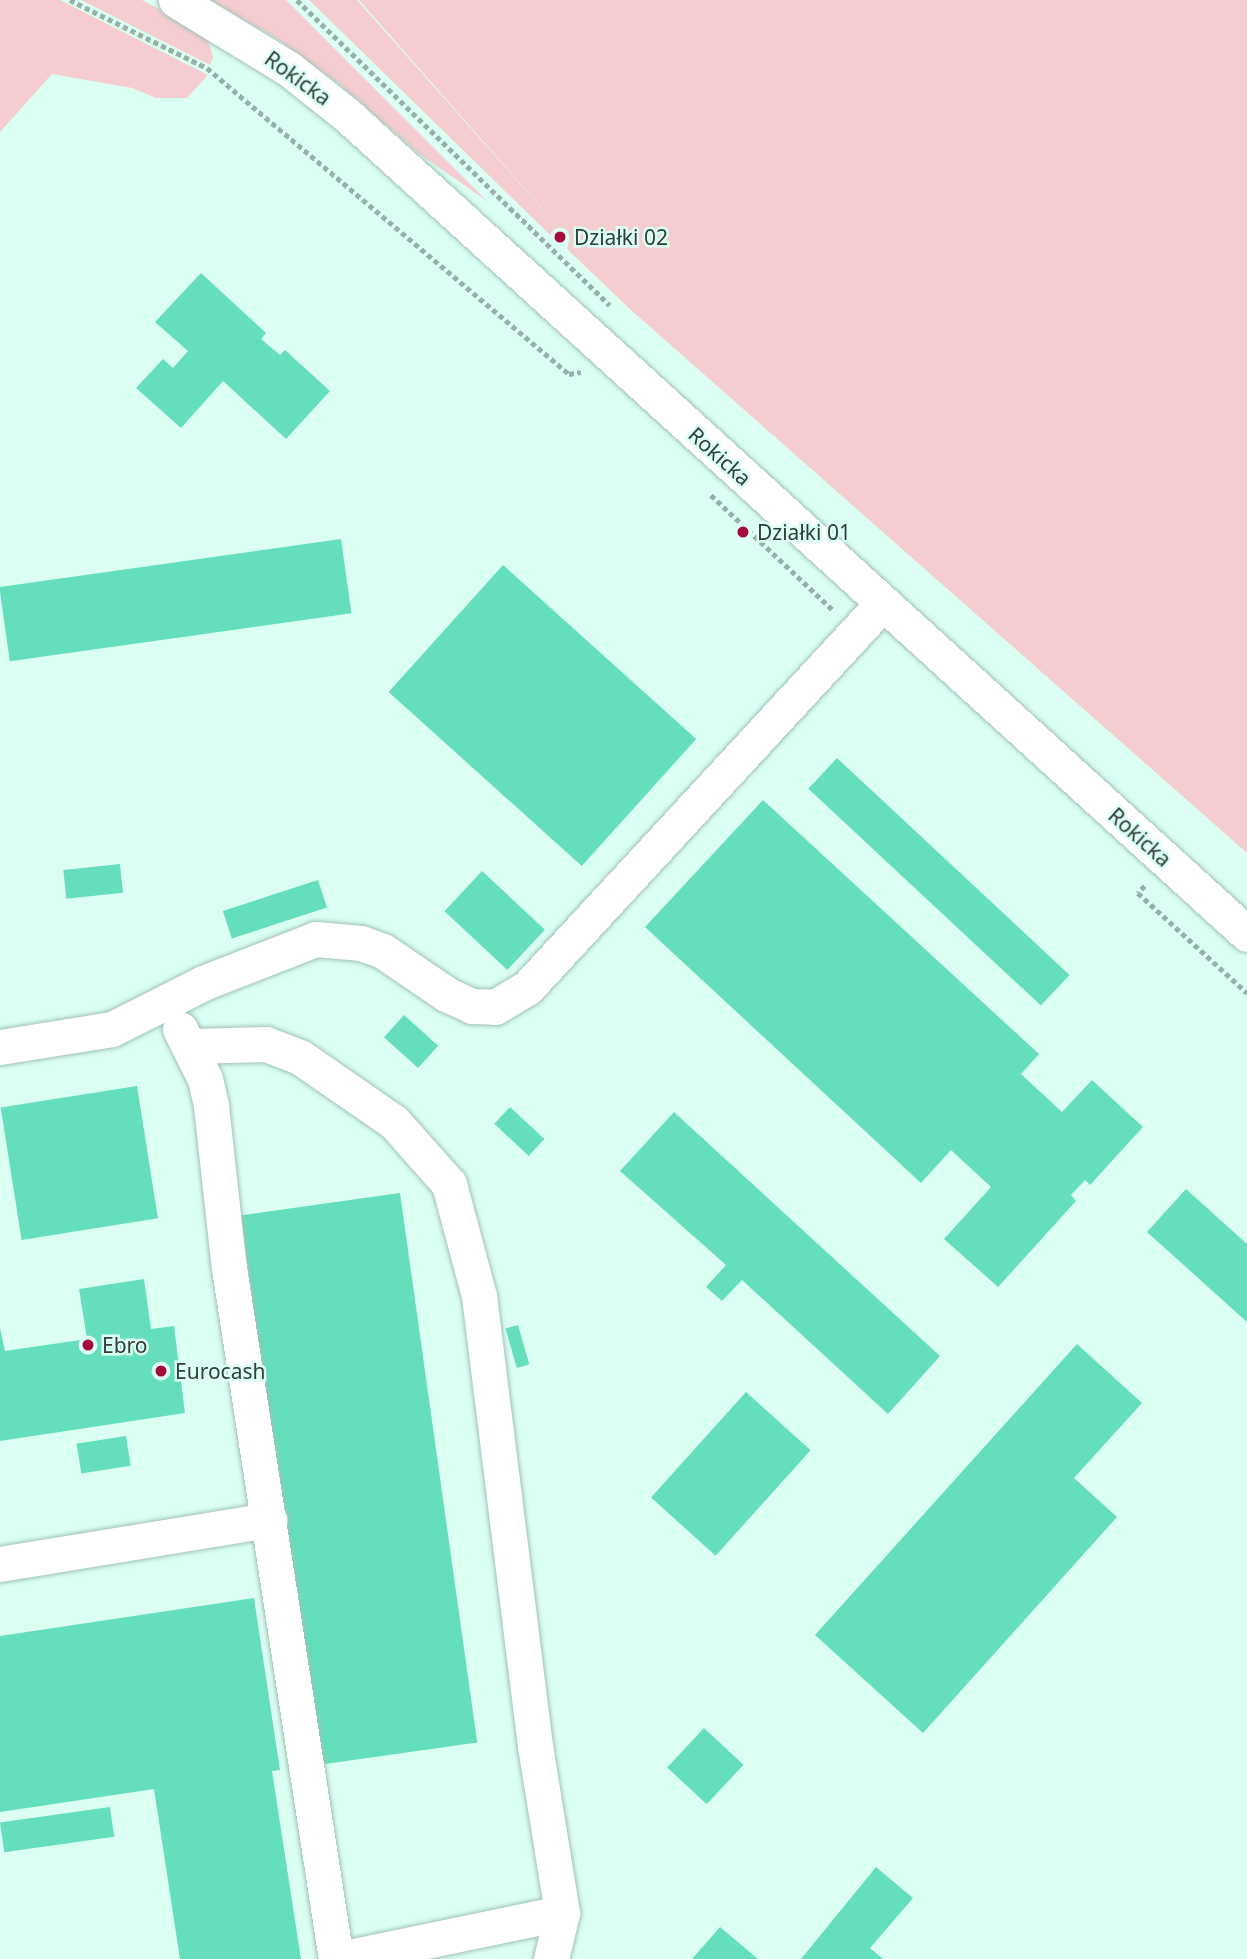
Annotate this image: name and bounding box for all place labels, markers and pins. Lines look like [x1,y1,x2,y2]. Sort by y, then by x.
place label: Działki 02 [574,224,668,250]
marker: Działki 02 [552,229,568,245]
place label: Działki 01 [757,519,851,545]
marker: Działki 01 [735,524,751,540]
place label: Ebro [102,1332,148,1358]
marker: Ebro [80,1337,96,1353]
place label: Eurocash [175,1358,266,1384]
marker: Eurocash [153,1363,169,1379]

